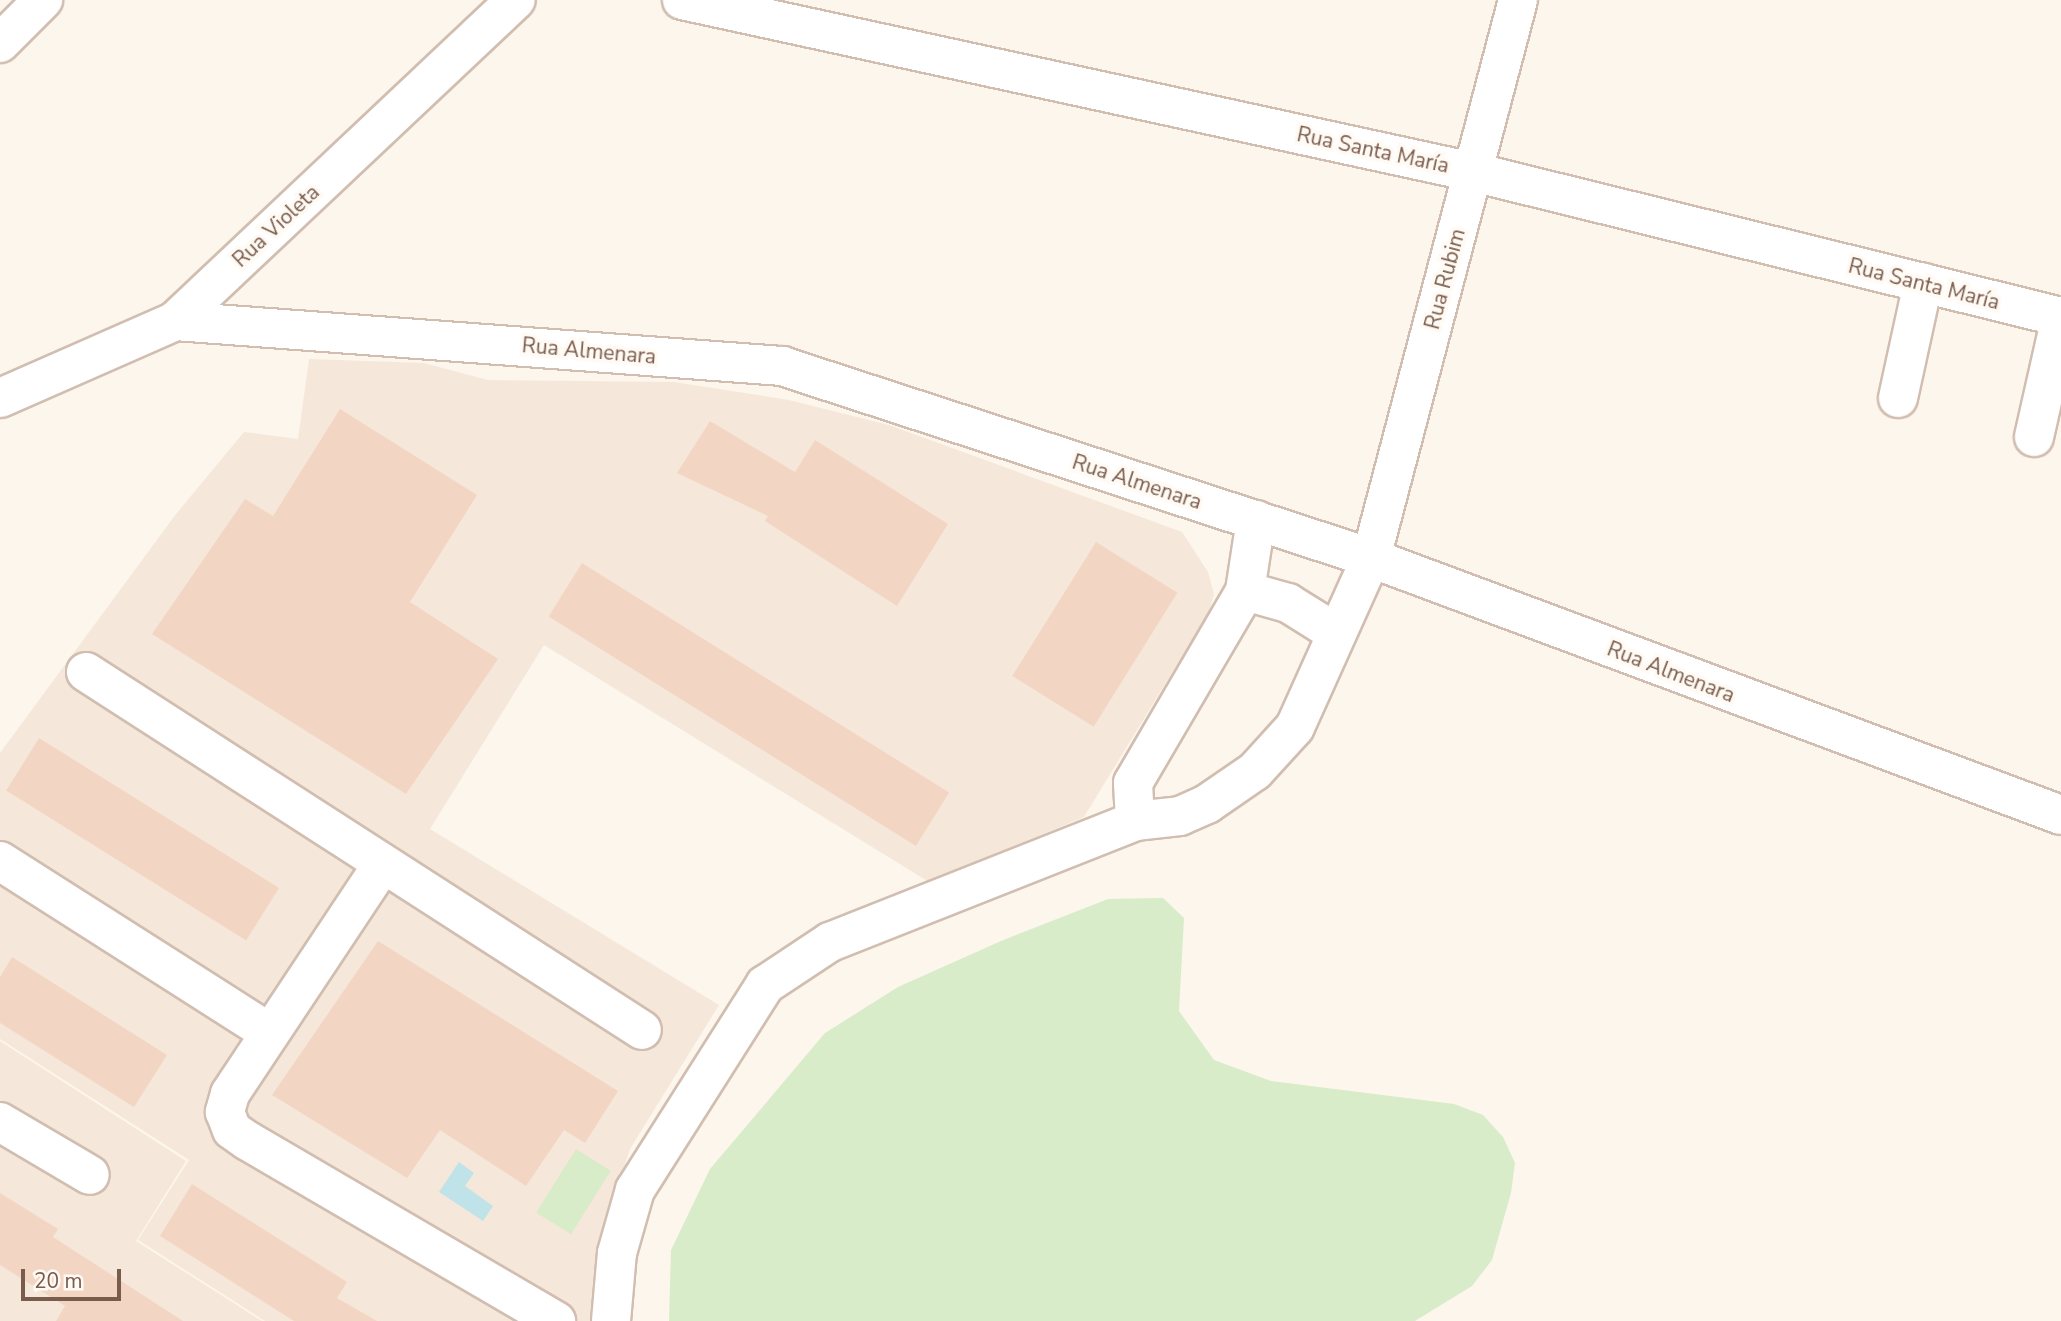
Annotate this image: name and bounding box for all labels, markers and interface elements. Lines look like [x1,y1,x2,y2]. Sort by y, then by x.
street label: Rua Santa María [1295,122,1451,178]
street label: Rua Violeta [228,180,324,272]
street label: Rua Rubim [1419,226,1471,332]
street label: Rua Santa María [1846,253,2002,315]
street label: Rua Almenara [521,333,657,369]
street label: Rua Almenara [1069,449,1205,515]
street label: Rua Almenara [1604,636,1738,708]
scale bar [24,1254,124,1298]
text: 20 m [34,1267,83,1295]

